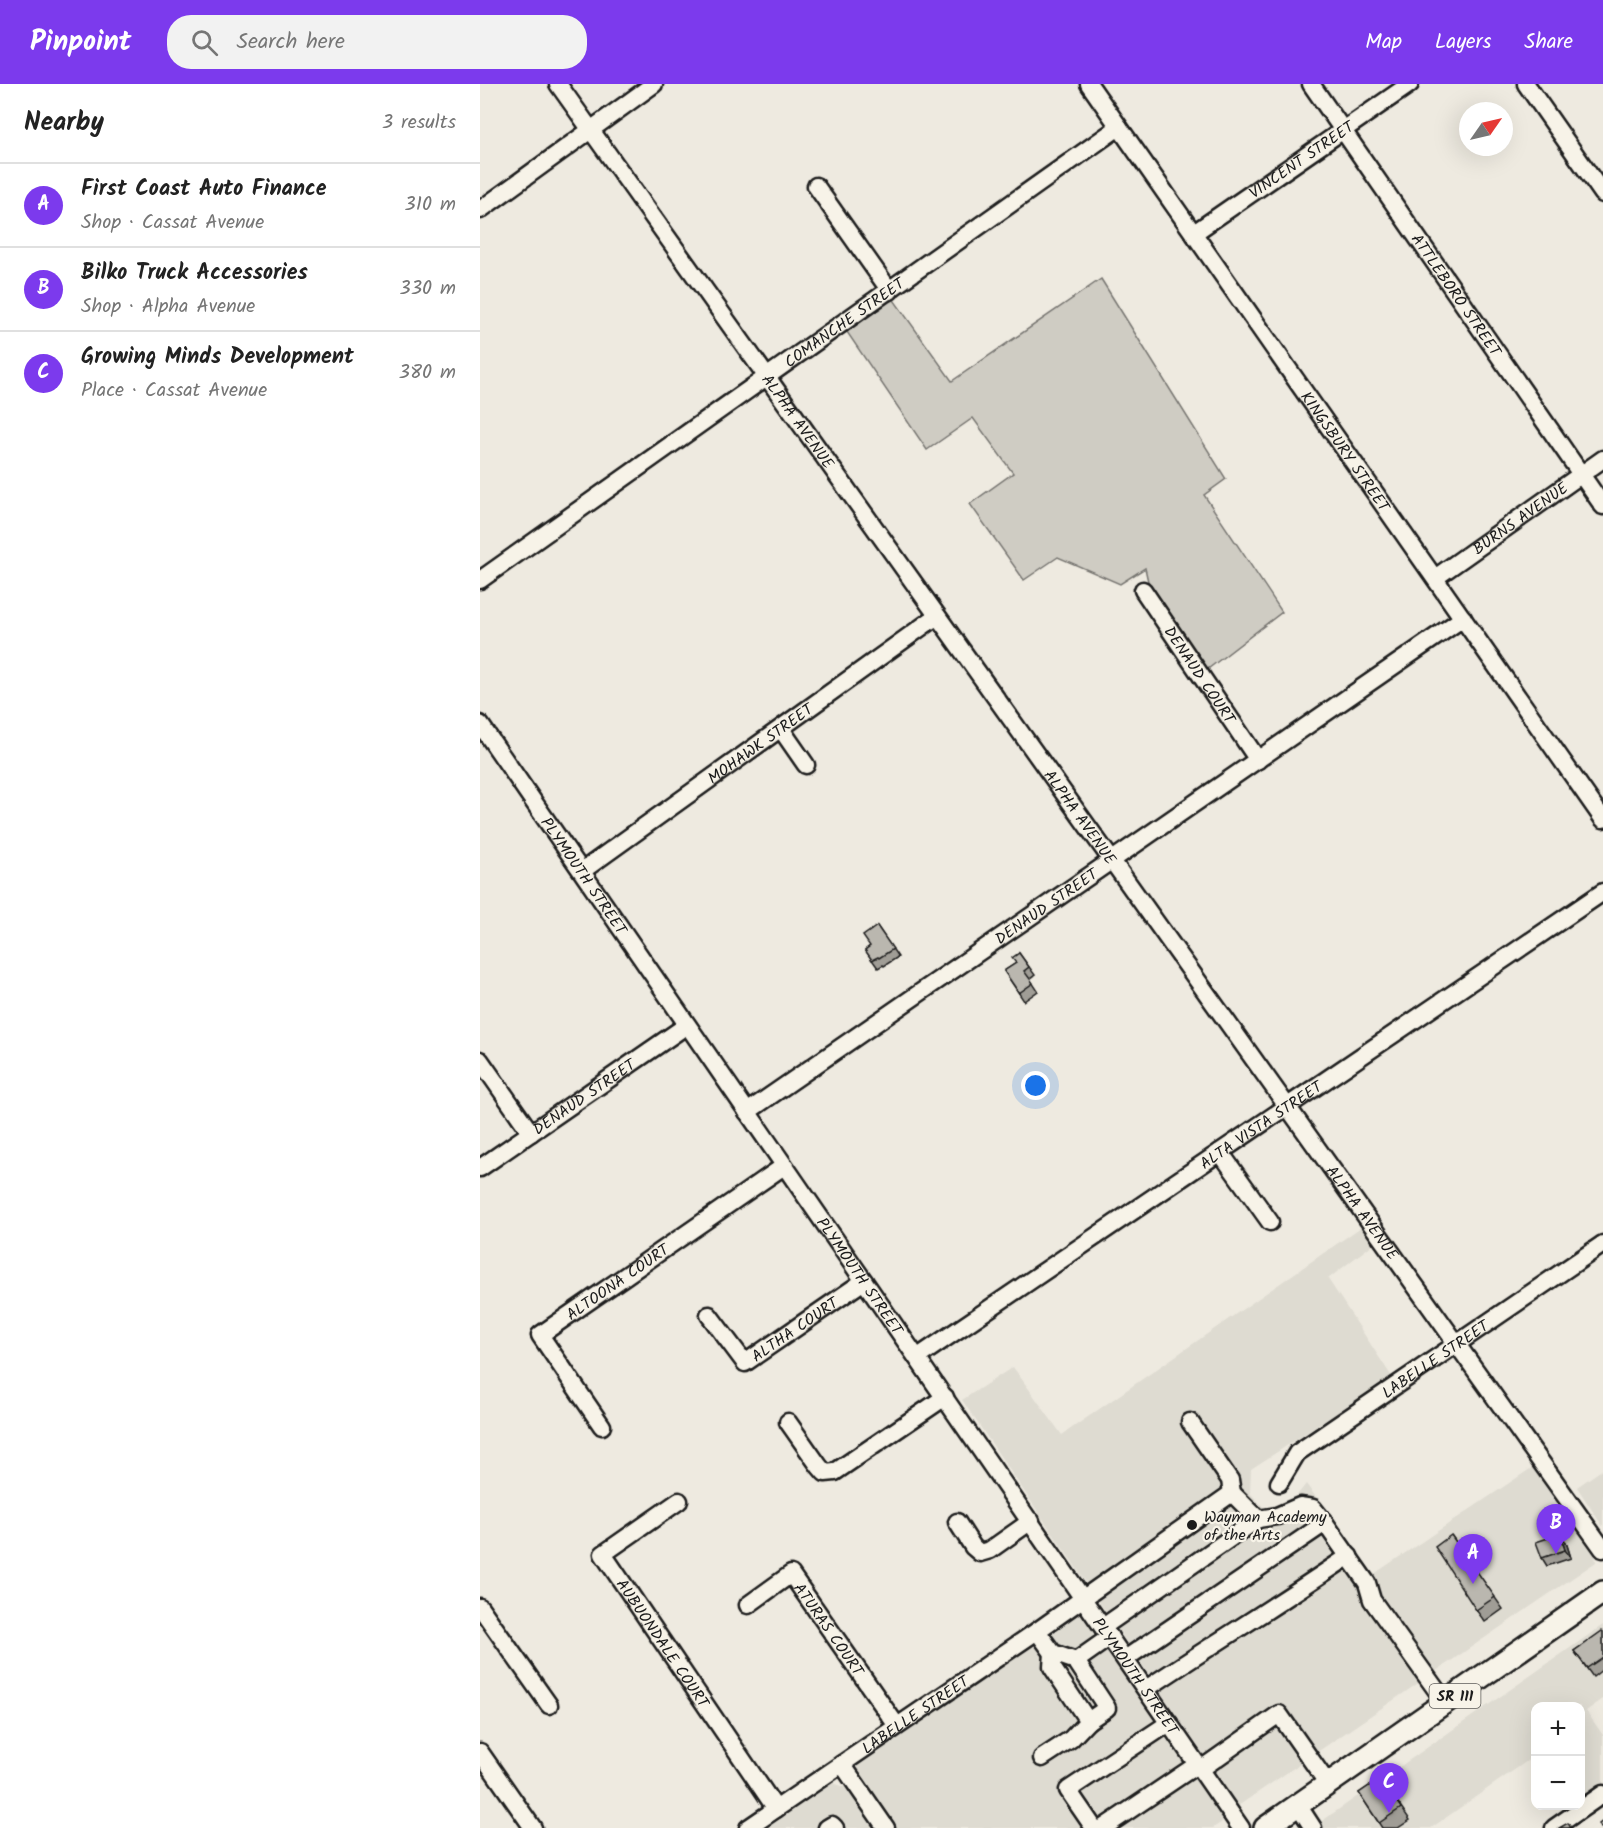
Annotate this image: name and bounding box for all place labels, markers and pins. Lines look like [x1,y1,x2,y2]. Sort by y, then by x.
pin: B [1536,1504,1576,1554]
place label: Wayman Academy of the Arts [1204,1505,1327,1548]
marker: Wayman Academy of the Arts [1185,1518,1199,1532]
pin: A [1454,1534,1492,1584]
pin: C [1370,1764,1408,1813]

